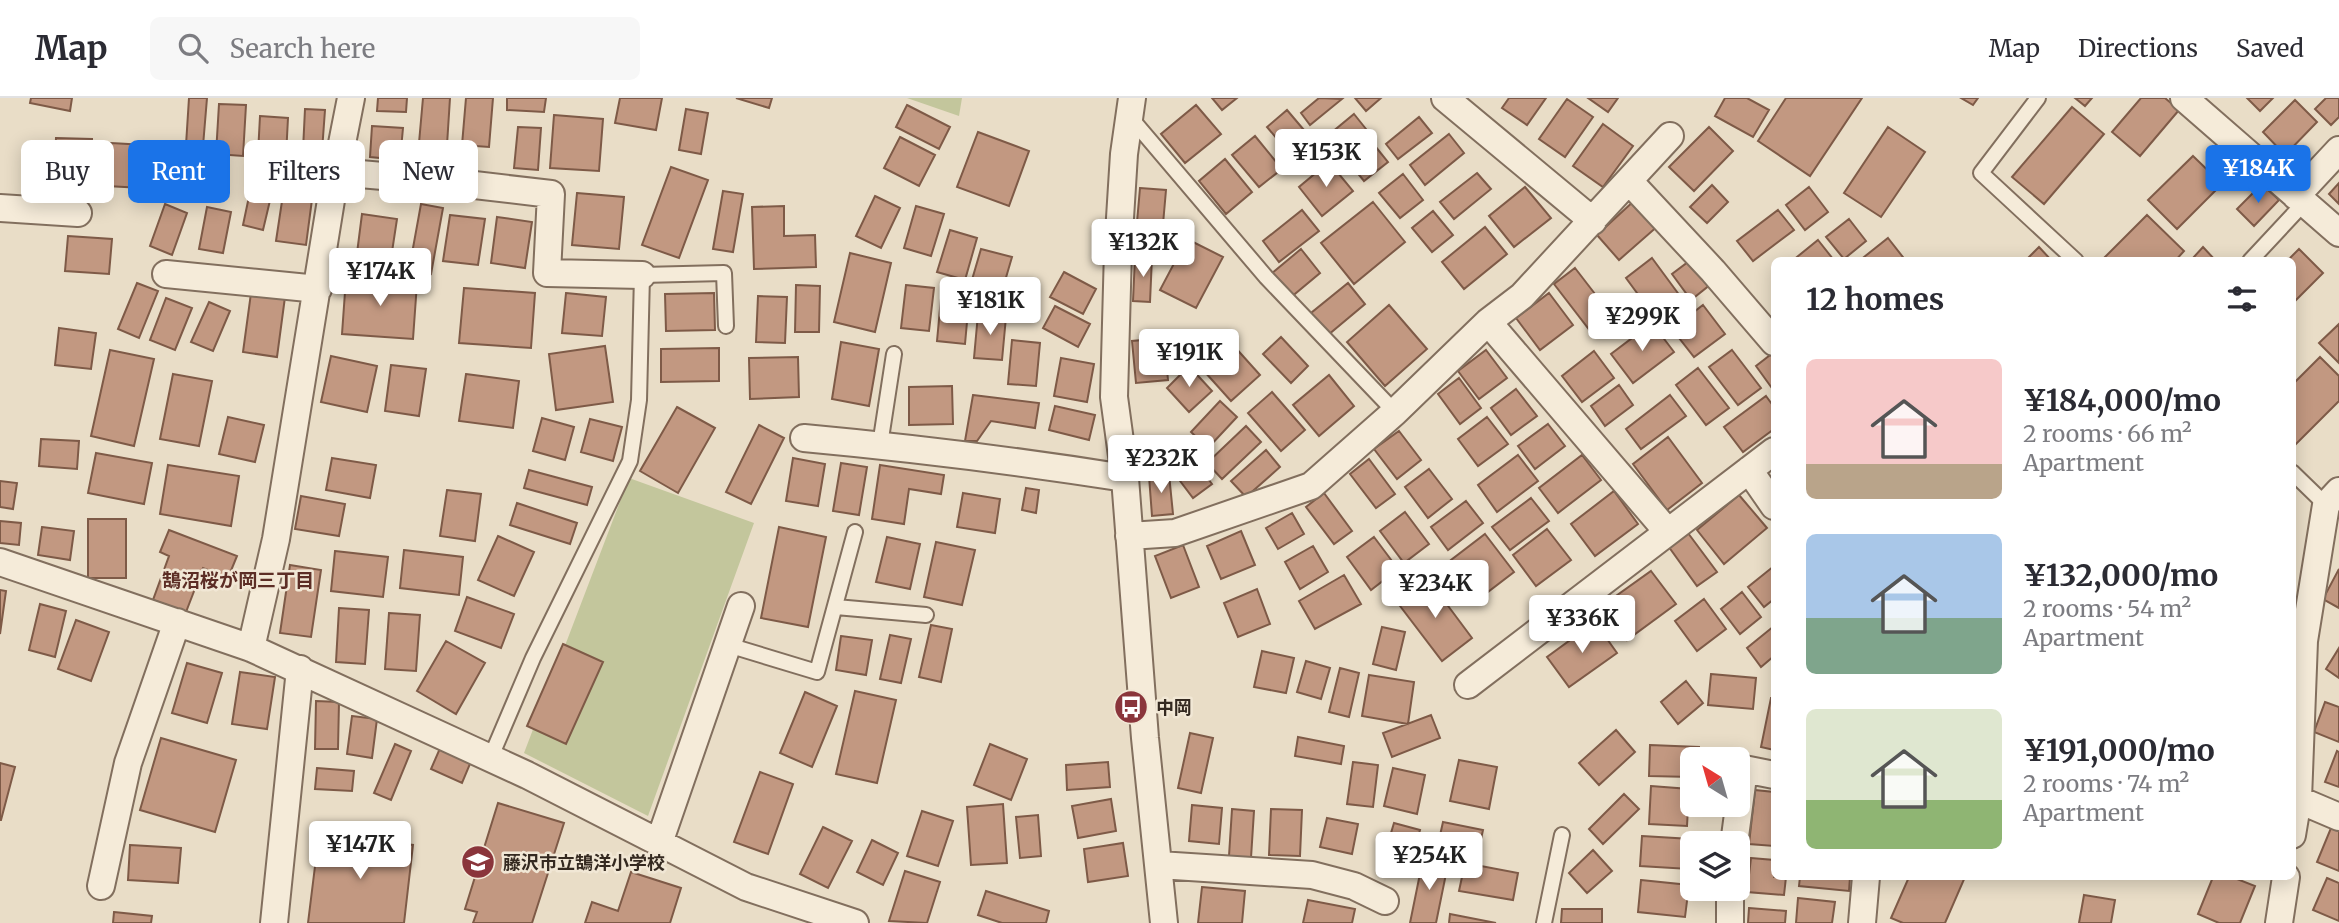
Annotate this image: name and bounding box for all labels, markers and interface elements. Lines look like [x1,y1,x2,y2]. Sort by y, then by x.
search box [150,17,640,80]
text: Map [35,28,108,69]
icon: search [174,29,212,67]
text: Search here [230,32,375,65]
text: Map [1989,33,2040,64]
text: Directions [2078,33,2198,64]
text: Saved [2236,33,2304,64]
pin: ¥153K [1277,130,1375,189]
text: ¥153K [1291,137,1361,166]
chip: Buy [21,140,114,203]
chip: Rent [128,140,230,203]
chip: Filters [244,140,365,203]
chip: New [379,140,478,203]
pin: ¥184K [2209,146,2307,205]
text: ¥184K [2222,153,2294,182]
pin: ¥132K [1094,220,1192,279]
text: ¥132K [1108,227,1178,256]
pin: ¥174K [331,248,429,308]
text: ¥174K [345,256,415,285]
pin: ¥181K [941,278,1039,337]
text: 12 homes [1806,280,1944,318]
icon: filters [2223,280,2261,318]
text: ¥181K [956,285,1024,314]
pin: ¥299K [1593,294,1691,353]
text: ¥299K [1604,301,1680,330]
pin: ¥191K [1140,330,1238,389]
text: ¥191K [1155,337,1223,366]
text: ¥184,000/mo [2023,381,2221,419]
icon: home [1862,387,1946,471]
text: 2 rooms · 66 m² [2023,419,2192,448]
pin: ¥232K [1112,436,1210,495]
text: ¥232K [1124,443,1198,472]
text: Apartment [2023,448,2144,477]
text: ¥132,000/mo [2023,556,2218,594]
pin: ¥234K [1386,560,1484,620]
icon: home [1862,562,1946,646]
district label: 鵠沼桜が岡三丁目 [162,568,314,592]
text: ¥234K [1398,568,1472,597]
text: 2 rooms · 54 m² [2023,594,2191,623]
pin: ¥336K [1533,596,1631,655]
text: ¥336K [1545,603,1619,632]
text: Apartment [2023,623,2144,652]
bus stop icon: 中岡 [1112,688,1150,726]
place label: 中岡 [1156,696,1192,719]
text: ¥191,000/mo [2023,731,2215,769]
icon: home [1862,737,1946,821]
north arrow [1680,747,1750,817]
map controls [1680,747,1750,901]
text: 2 rooms · 74 m² [2023,769,2189,798]
text: Apartment [2023,798,2144,827]
pin: ¥147K [311,822,409,881]
text: ¥147K [325,829,395,858]
button: layers [1680,831,1750,901]
pin: ¥254K [1380,832,1478,892]
text: ¥254K [1392,840,1467,869]
school or university icon: 藤沢市立鵠洋小学校 [459,843,497,881]
place label: 藤沢市立鵠洋小学校 [503,851,665,874]

